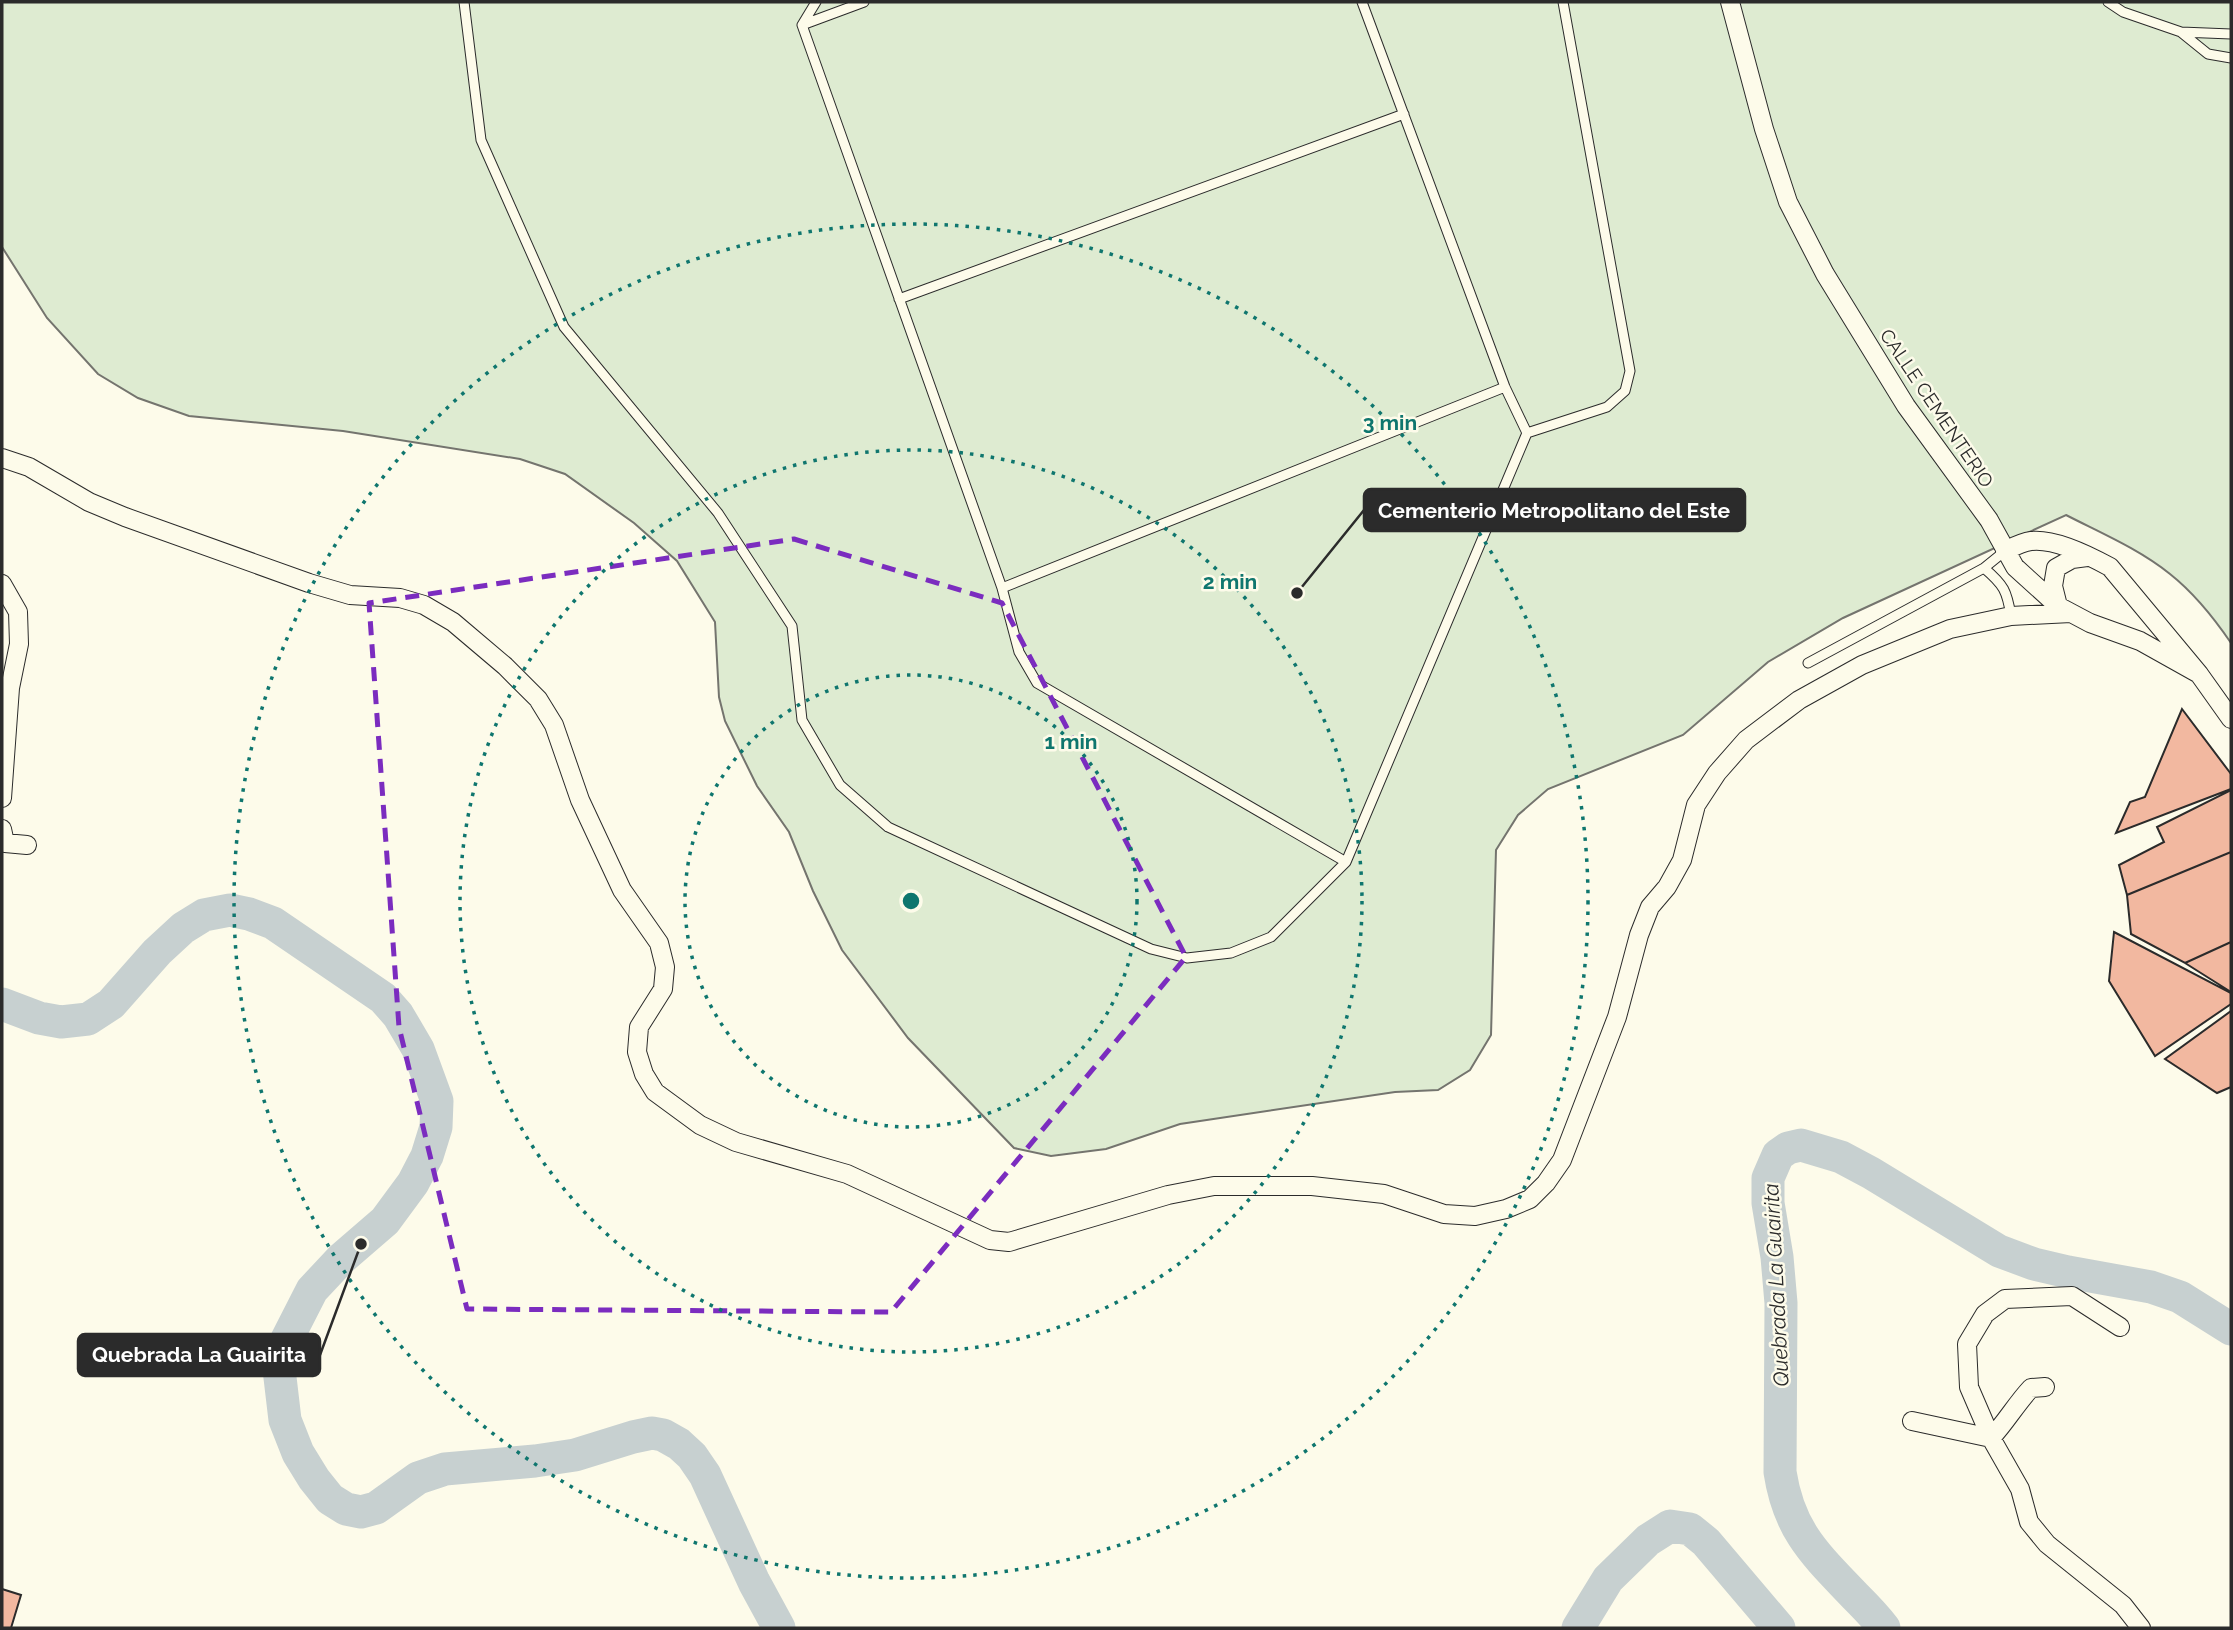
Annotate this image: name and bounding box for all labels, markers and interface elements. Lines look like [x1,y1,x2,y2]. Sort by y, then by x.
street label: CALLE CEMENTERIO [1876,325,1998,491]
text: 3 min [1363,410,1417,435]
callout: Cementerio Metropolitano del Este [1364,489,1745,531]
text: Cementerio Metropolitano del Este [1378,498,1730,523]
text: 2 min [1203,569,1257,594]
text: 1 min [1044,729,1098,754]
centre of rings [899,889,923,913]
water label: Quebrada La Guairita [1758,1183,1794,1387]
callout: Quebrada La Guairita [78,1334,320,1376]
text: Quebrada La Guairita [92,1342,306,1367]

